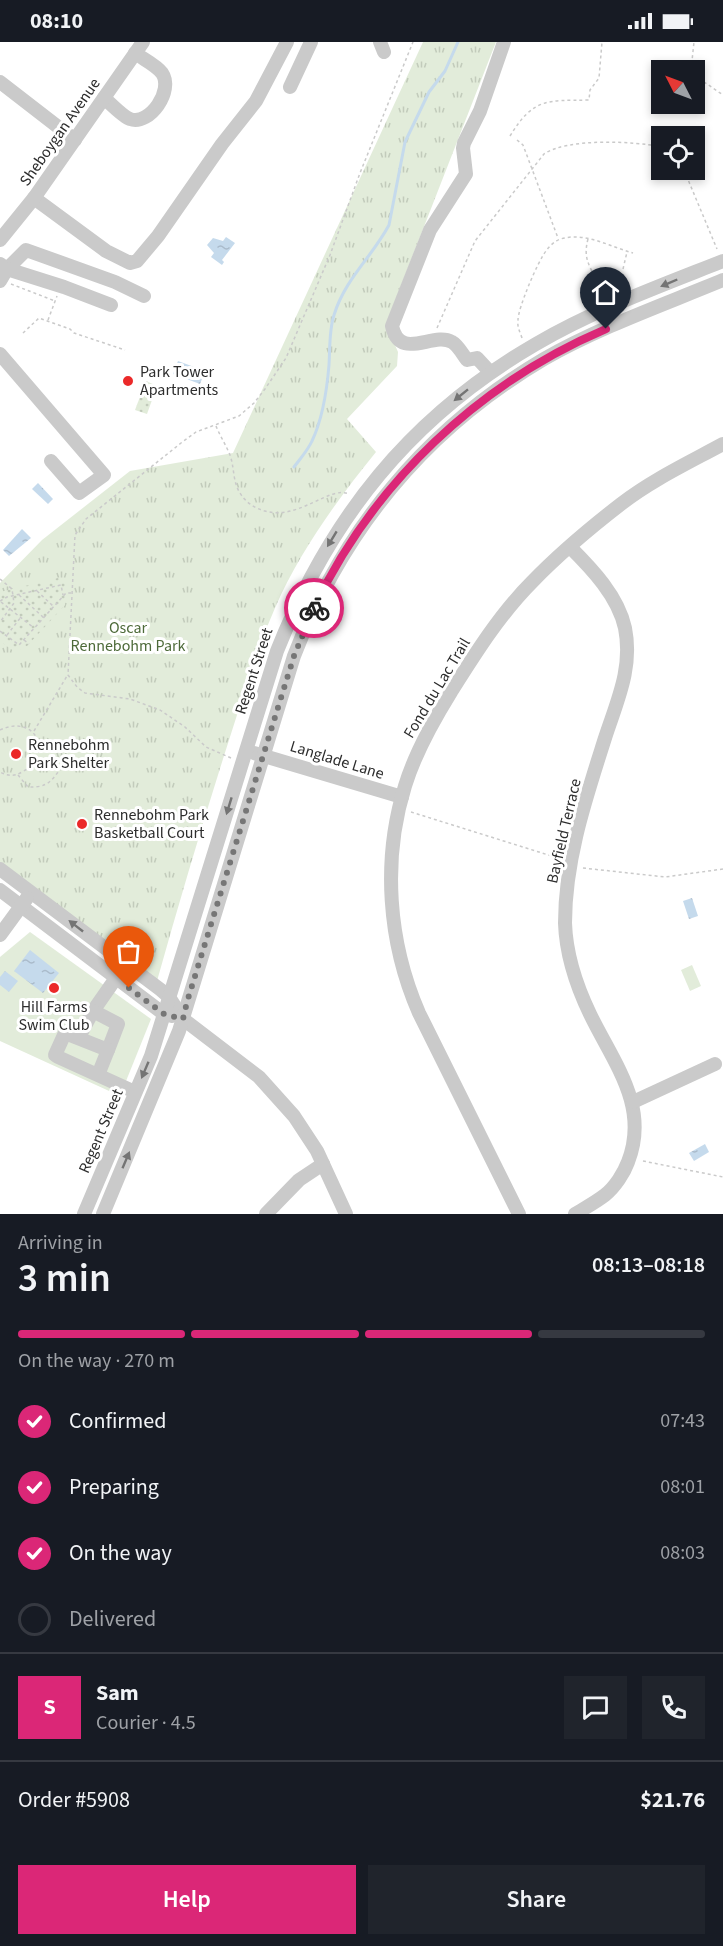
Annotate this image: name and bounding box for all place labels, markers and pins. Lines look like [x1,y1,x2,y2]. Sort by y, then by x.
pin [580,267,631,329]
place label: Park Tower Apartments [140,361,219,401]
marker: Park Tower Apartments [121,374,135,388]
place label: Rennebohm Park Shelter [28,734,110,774]
marker: Rennebohm Park Shelter [9,747,23,761]
place label: Rennebohm Park Basketball Court [94,804,209,844]
marker: Rennebohm Park Basketball Court [75,817,89,831]
pin [103,926,154,988]
marker: Hill Farms Swim Club [47,981,61,995]
place label: Hill Farms Swim Club [18,996,90,1036]

